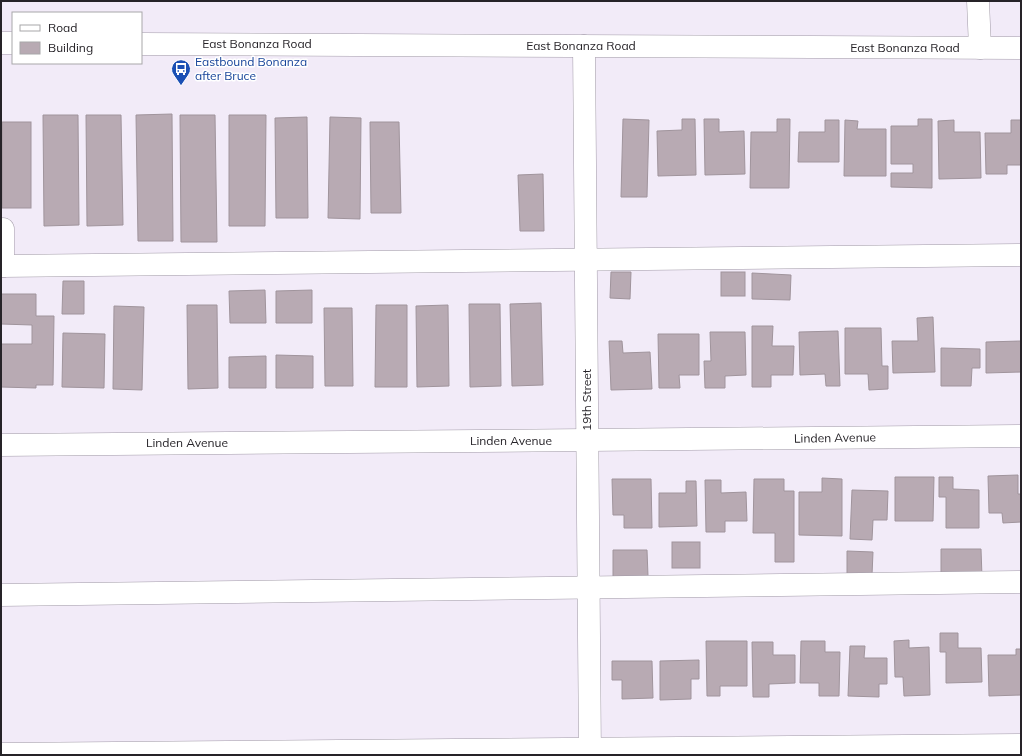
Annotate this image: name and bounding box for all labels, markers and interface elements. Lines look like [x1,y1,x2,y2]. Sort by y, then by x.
legend [12,12,142,64]
text: Road [48,20,77,35]
street label: East Bonanza Road [202,36,312,51]
street label: East Bonanza Road [526,38,636,53]
text: Building [48,40,93,55]
street label: East Bonanza Road [850,40,960,55]
place label: Eastbound Bonanza after Bruce [195,54,307,83]
bus stop icon: Eastbound Bonanza after Bruce [170,58,192,86]
street label: 19th Street [579,369,594,431]
street label: Linden Avenue [794,429,876,446]
street label: Linden Avenue [470,433,552,448]
street label: Linden Avenue [146,435,228,450]

